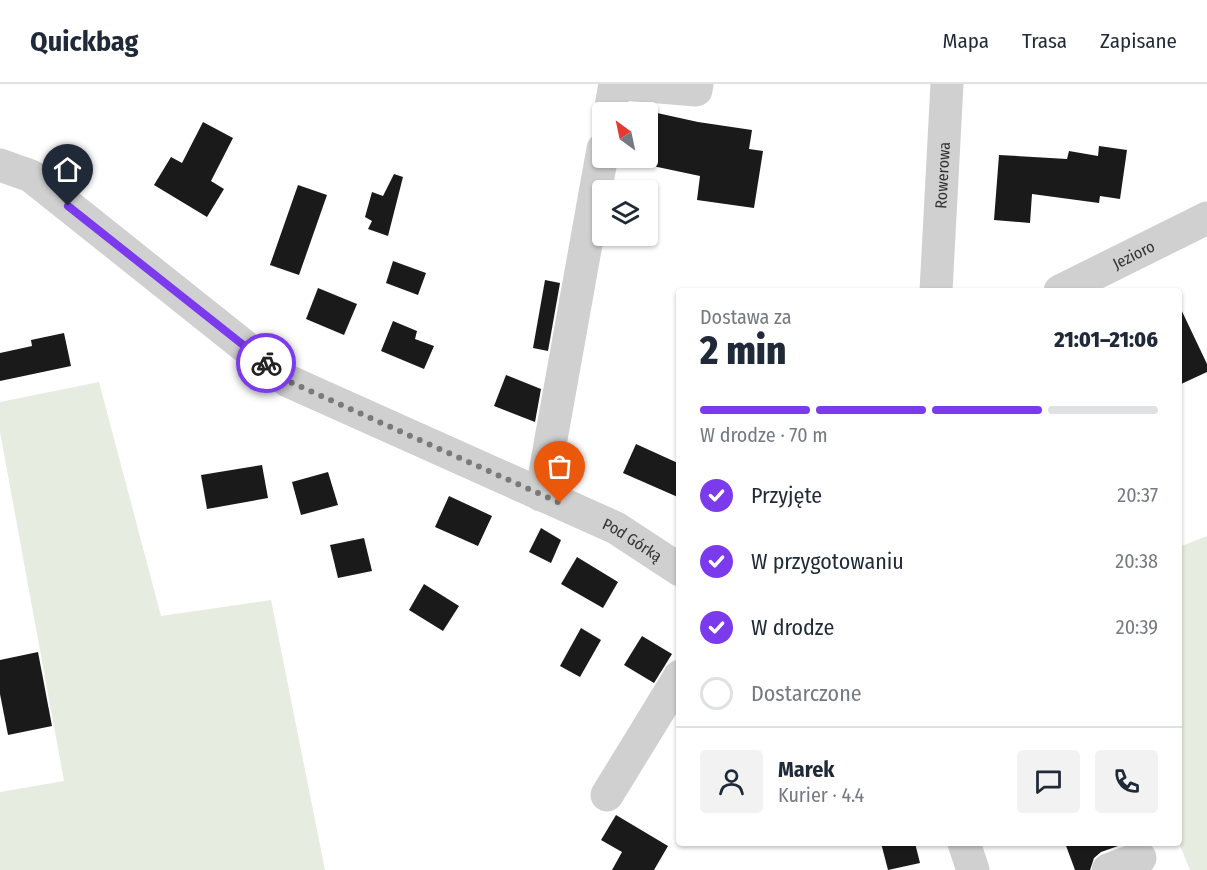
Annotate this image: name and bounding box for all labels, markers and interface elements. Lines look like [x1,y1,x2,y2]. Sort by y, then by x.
text: Quickbag [30,25,138,58]
text: Mapa [943,28,989,54]
text: Trasa [1022,28,1067,54]
text: Zapisane [1100,28,1177,54]
north arrow [592,102,658,168]
map controls [592,102,658,246]
street label: Rowerowa [931,141,953,209]
pin [42,144,93,206]
icon: home [51,153,84,186]
button: layers [592,180,658,246]
street label: Jezioro [1109,236,1158,273]
text: Dostawa za [700,305,792,329]
text: 21:01–21:06 [1054,326,1158,353]
text: 2 min [700,328,786,374]
courier [236,333,296,393]
icon: bike [250,347,283,380]
text: W drodze · 70 m [700,423,828,447]
pin [534,441,585,503]
icon: bag [543,450,576,483]
icon: check [700,479,733,512]
text: Przyjęte [751,482,822,509]
text: 20:37 [1117,483,1158,507]
street label: Pod Górką [600,514,666,566]
icon: check [700,545,733,578]
text: W przygotowaniu [751,548,904,575]
text: 20:38 [1115,549,1158,573]
icon: check [700,611,733,644]
text: W drodze [751,614,834,641]
text: 20:39 [1116,615,1158,639]
text: Dostarczone [751,680,862,707]
button: person [700,750,763,813]
button: chat [1017,750,1080,813]
button: phone [1095,750,1158,813]
text: Marek [778,756,835,783]
text: Kurier · 4.4 [778,783,864,807]

